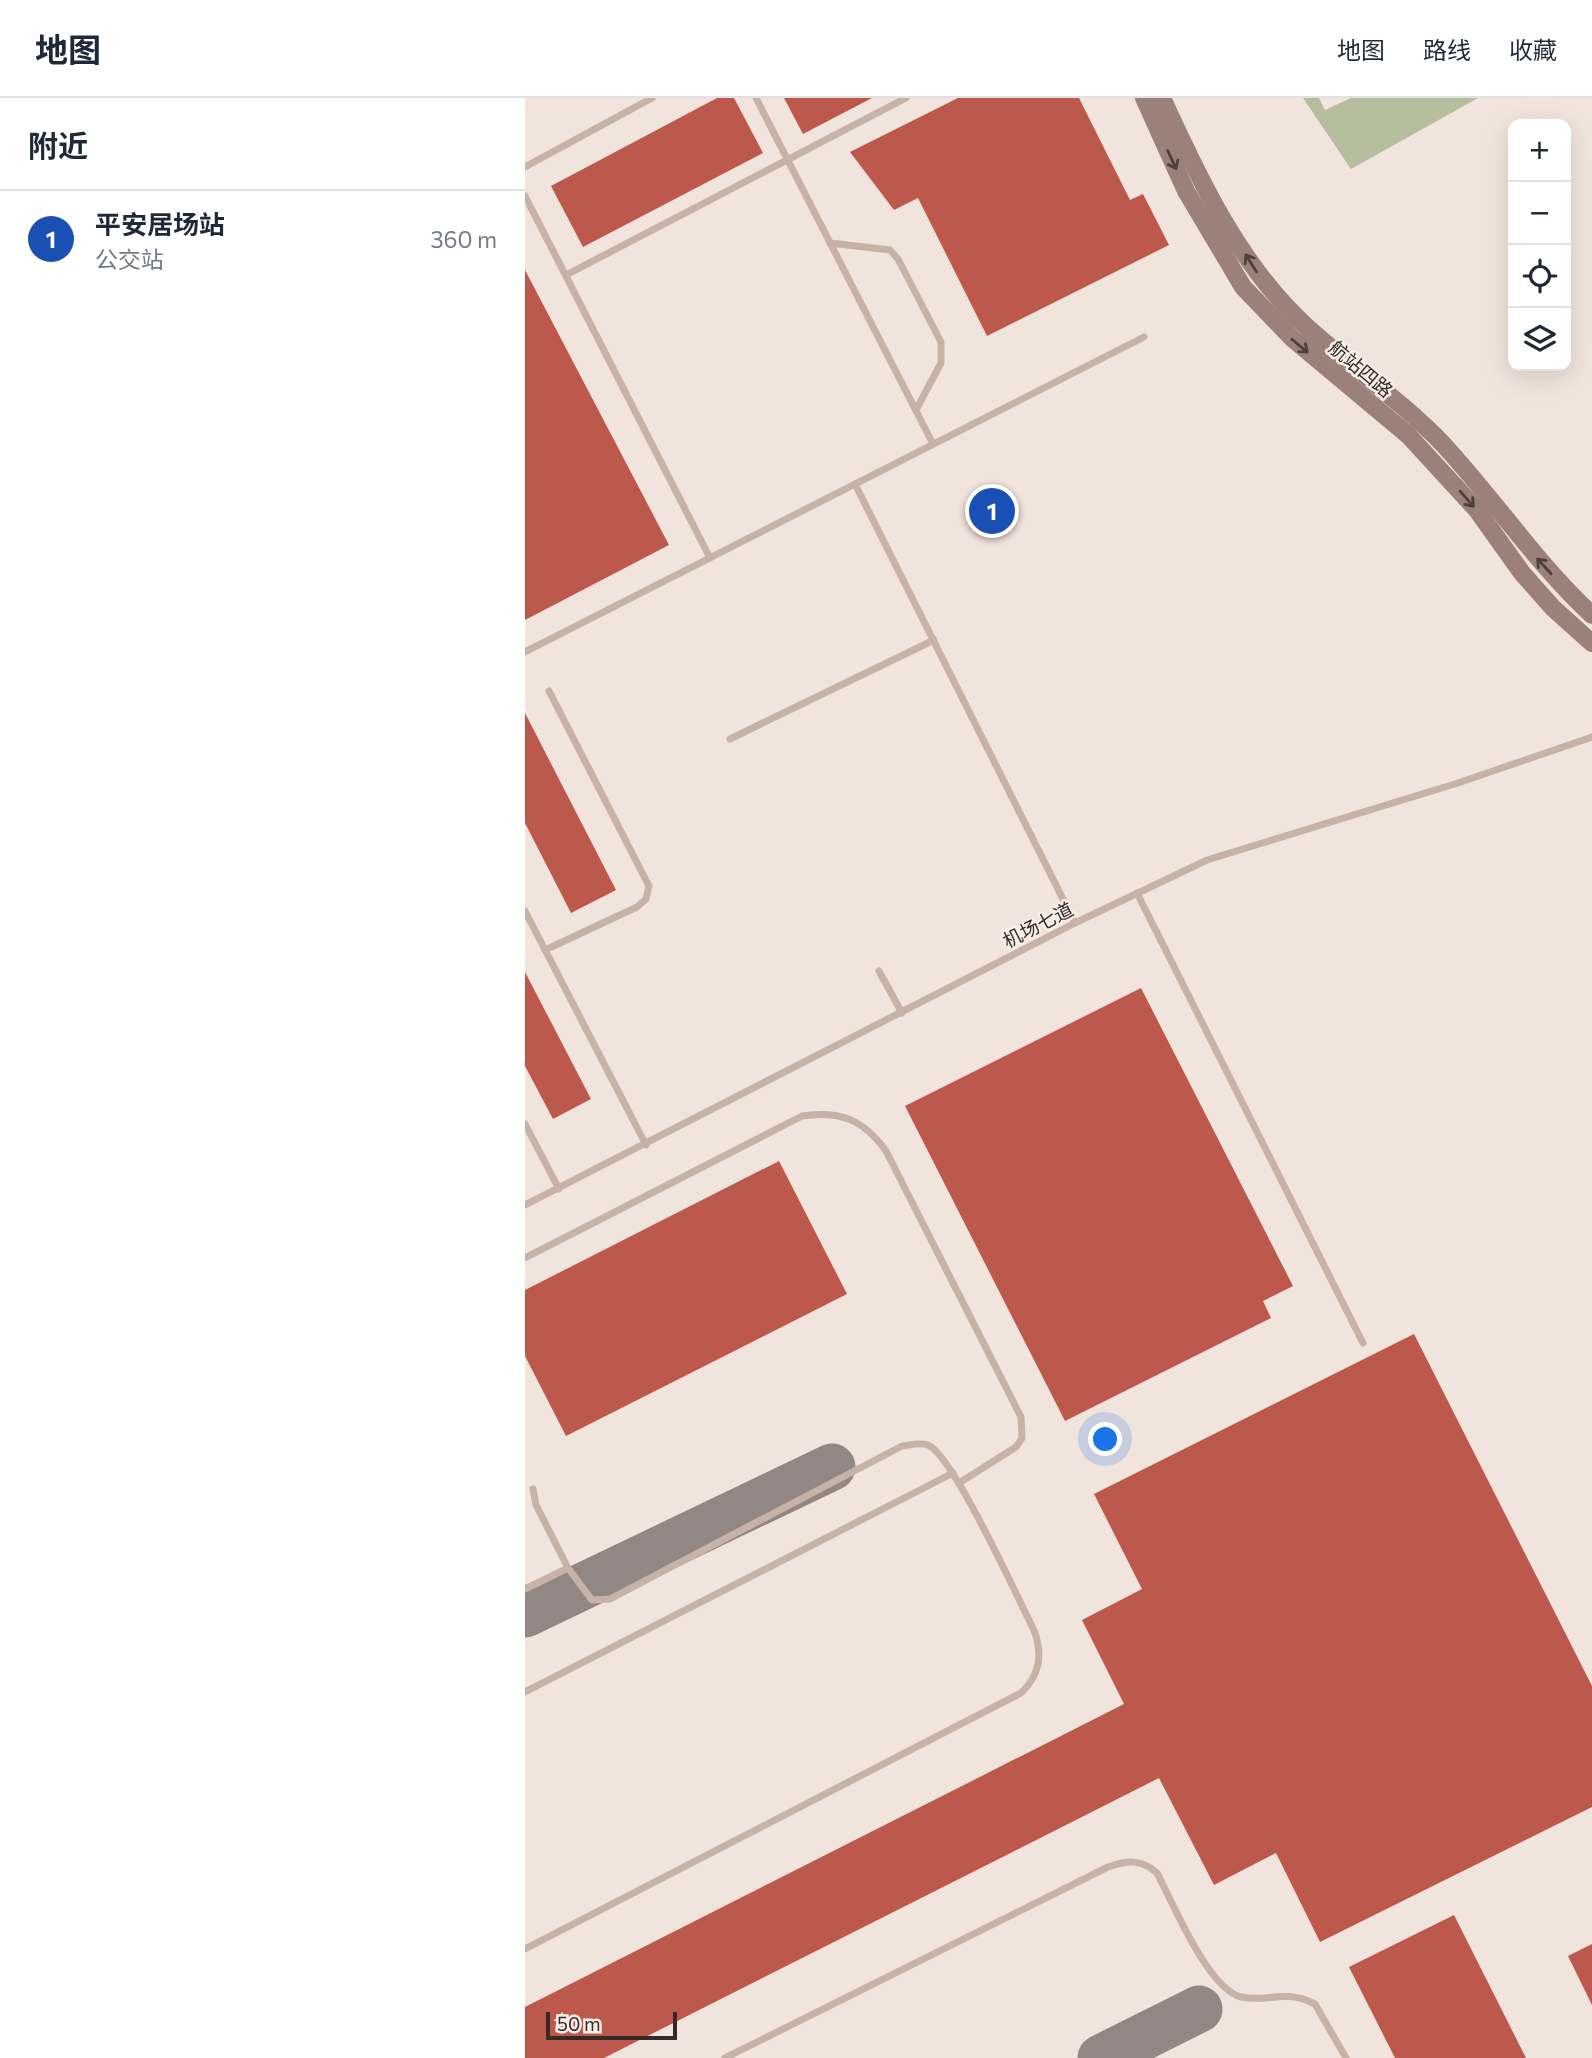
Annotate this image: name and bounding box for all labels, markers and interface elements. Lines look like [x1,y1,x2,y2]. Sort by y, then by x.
text: 地图 [35,28,101,69]
text: 地图 [1337,35,1385,64]
text: 路线 [1423,35,1471,64]
text: 收藏 [1509,35,1557,64]
map controls [1508,119,1571,371]
button: + [1508,119,1571,182]
text: 附近 [28,126,88,163]
one-way arrow [1166,149,1179,170]
button: − [1508,182,1571,245]
text: 平安居场站 [95,208,225,239]
text: 1 [46,225,56,253]
text: 360 m [430,225,497,253]
text: 公交站 [95,245,164,273]
button: locate [1508,245,1571,308]
one-way arrow [1244,253,1258,273]
button: layers [1508,308,1571,371]
street label: 航站四路 [1325,335,1398,402]
one-way arrow [1291,338,1309,353]
pin: 1 [969,485,1015,537]
one-way arrow [1459,490,1475,508]
one-way arrow [1536,557,1552,575]
street label: 机场七道 [999,897,1077,952]
your location [1088,1422,1122,1456]
scale bar [546,2009,677,2041]
text: 50 m [557,2012,601,2035]

